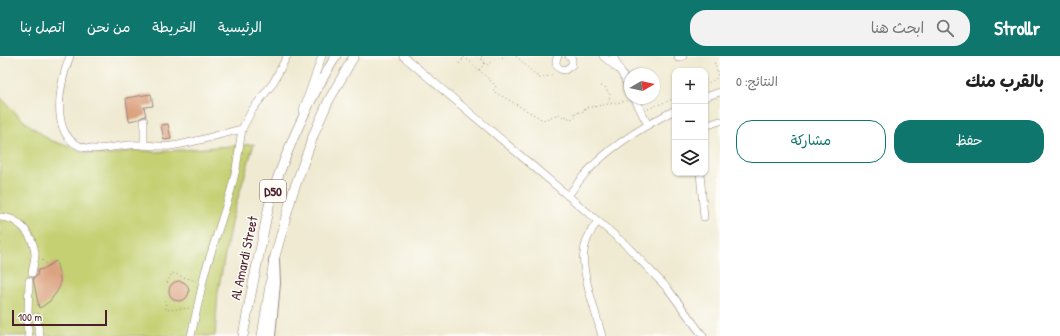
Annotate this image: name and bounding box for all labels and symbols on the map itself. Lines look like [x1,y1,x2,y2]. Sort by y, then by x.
north arrow [624,68,660,104]
road number: D50 [260,180,286,202]
street label: Al Amardi Street [225,214,262,302]
scale bar [12,308,107,327]

